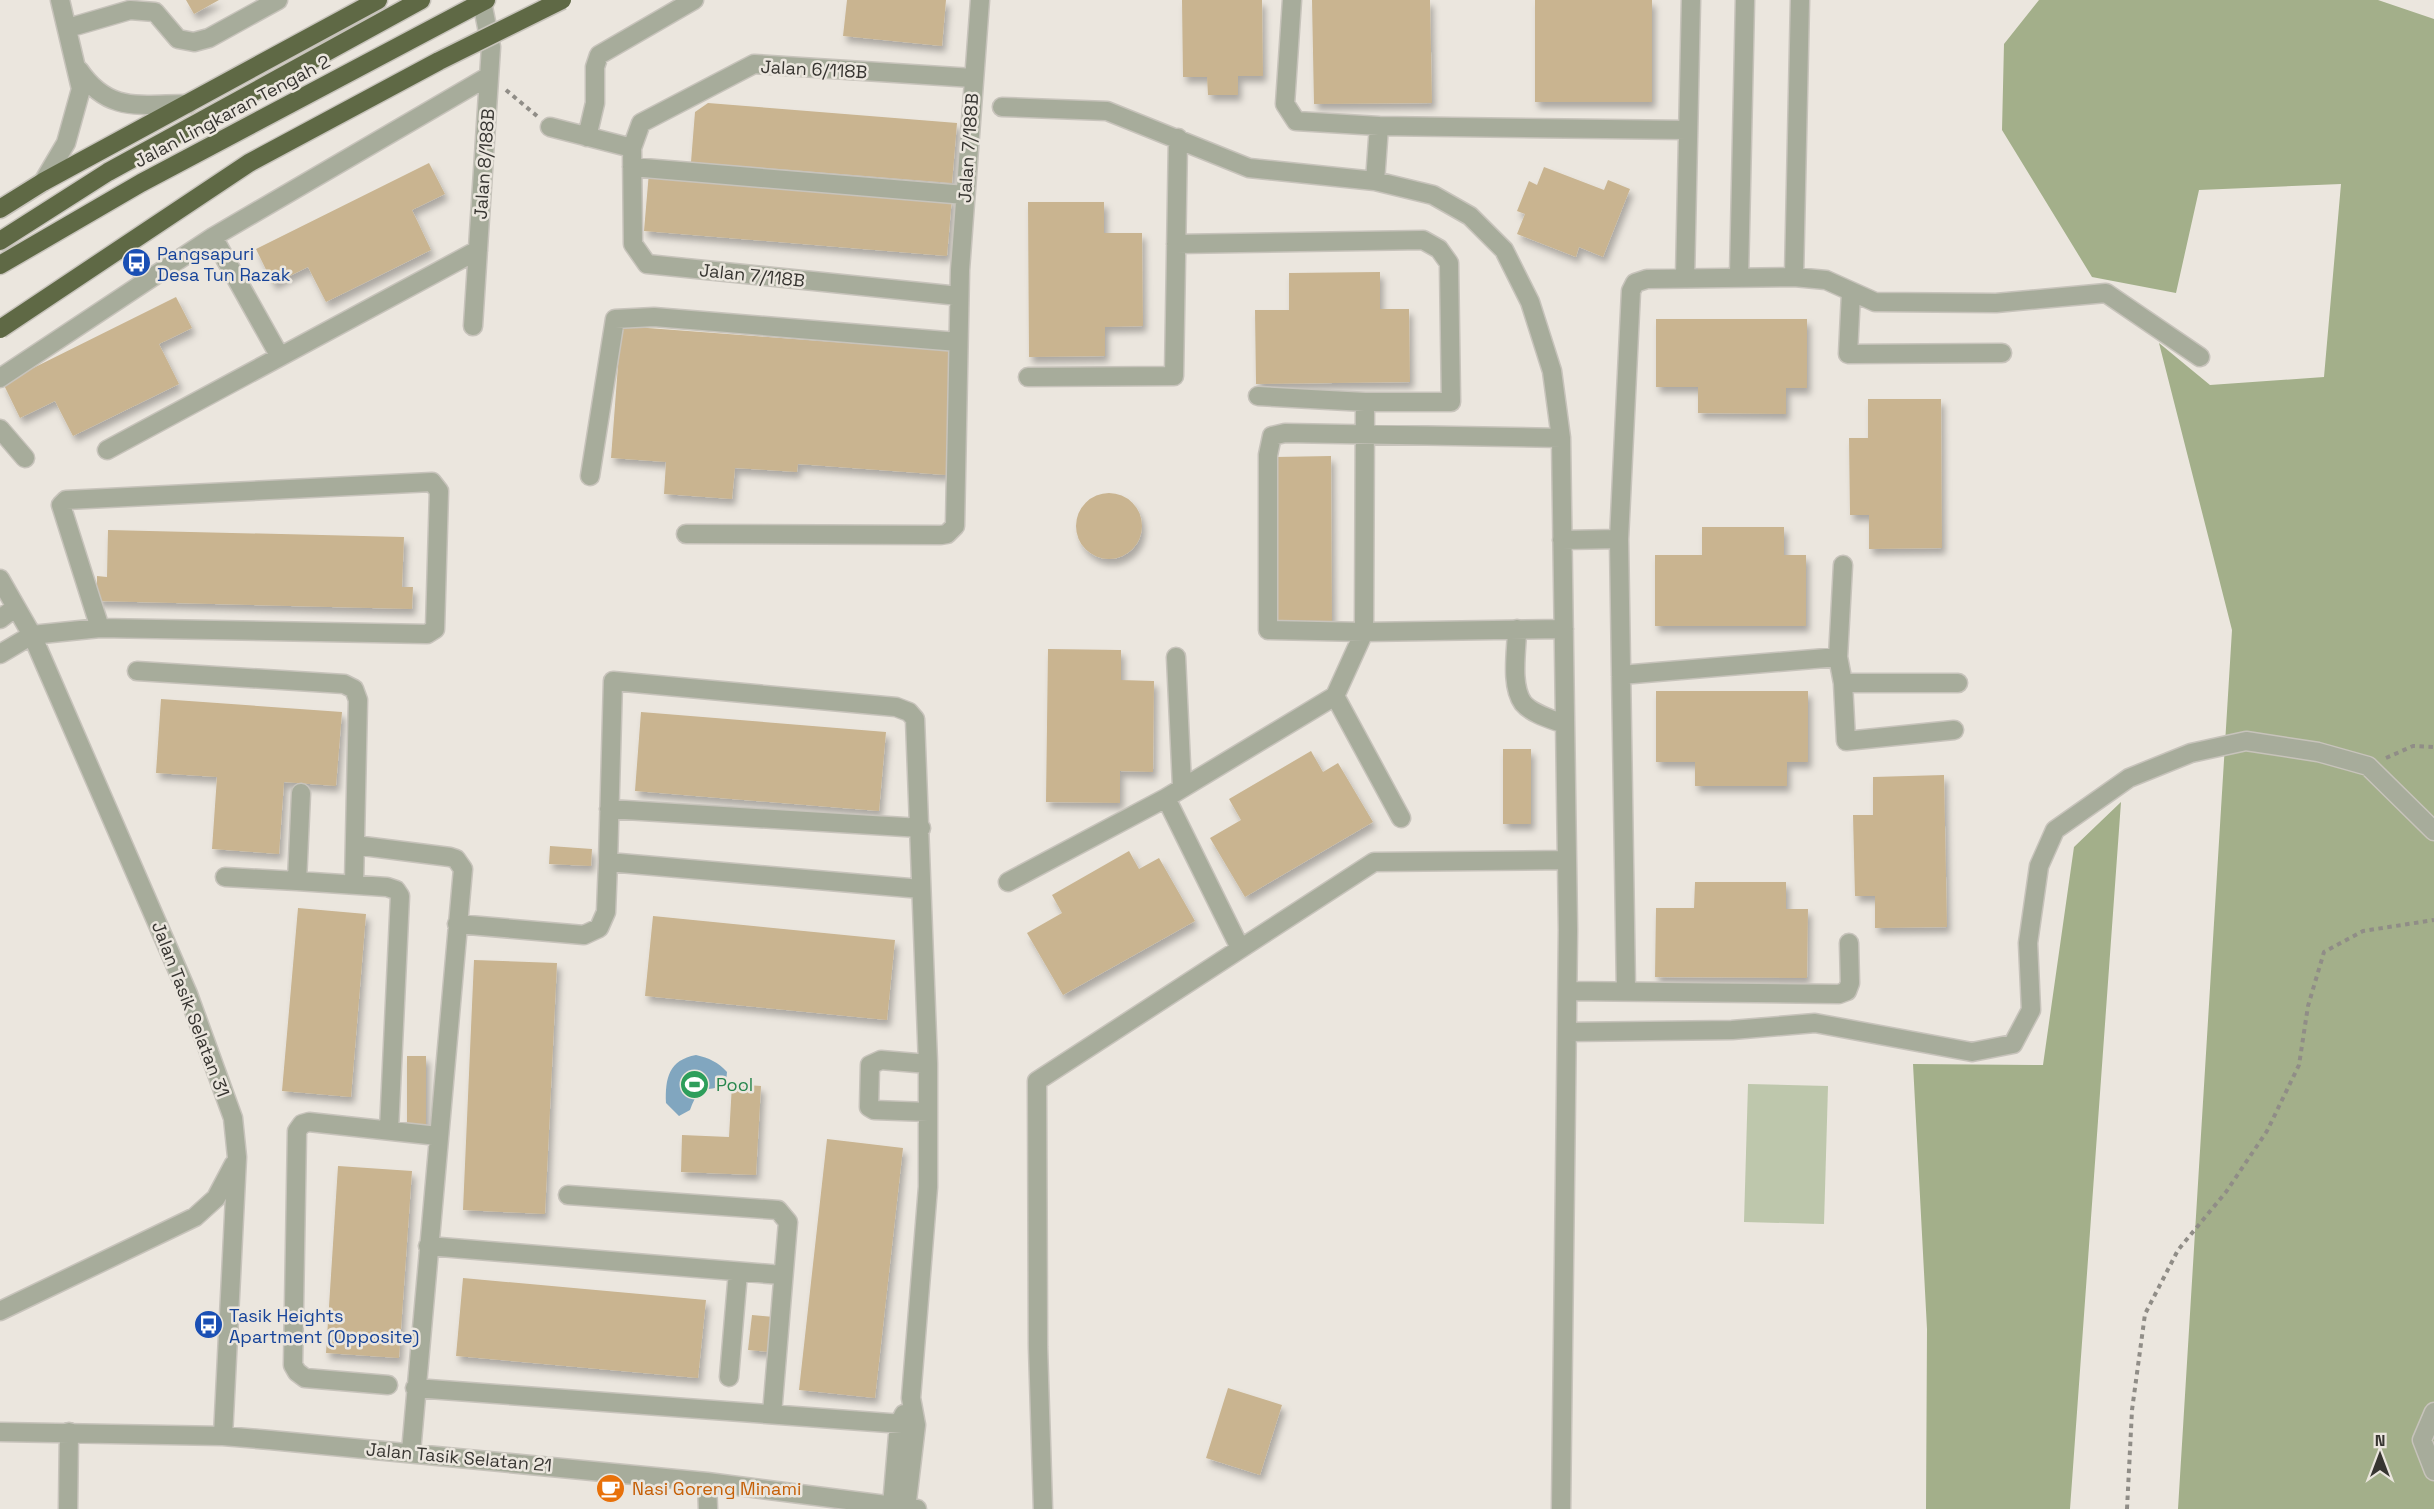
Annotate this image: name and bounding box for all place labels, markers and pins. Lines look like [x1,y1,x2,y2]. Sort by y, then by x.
place label: Pangsapuri Desa Tun Razak [157,242,291,286]
bus stop icon: Pangsapuri Desa Tun Razak [120,247,152,279]
sports icon: Pool [679,1068,711,1100]
place label: Pool [716,1073,753,1096]
place label: Tasik Heights Apartment (Opposite) [229,1304,419,1348]
bus stop icon: Tasik Heights Apartment (Opposite) [192,1309,224,1341]
cafe icon: Nasi Goreng Minami [595,1472,627,1504]
place label: Nasi Goreng Minami [632,1477,801,1500]

